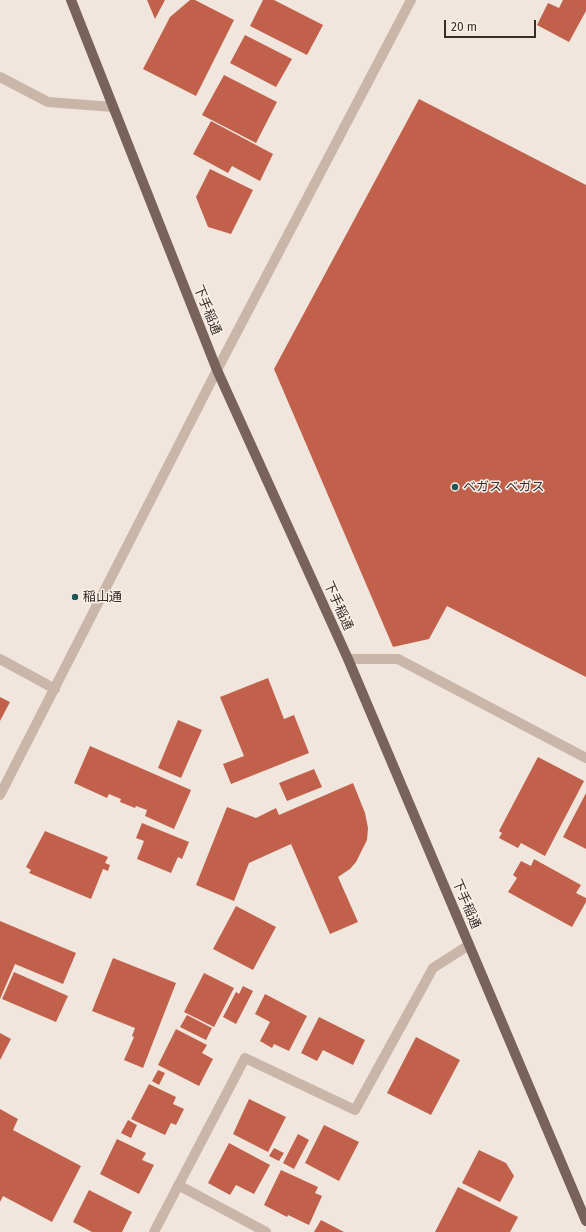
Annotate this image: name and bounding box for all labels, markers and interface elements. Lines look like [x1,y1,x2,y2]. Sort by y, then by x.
scale bar [446,12,538,38]
text: 20 m [451,20,477,34]
street label: 下手稲通 [190,283,224,337]
place label: ベガス ベガス [463,479,544,495]
marker: ベガス ベガス [450,482,460,492]
street label: 下手稲通 [320,579,356,633]
place label: 稲山通 [83,589,122,605]
marker: 稲山通 [70,592,80,602]
street label: 下手稲通 [449,877,483,931]

